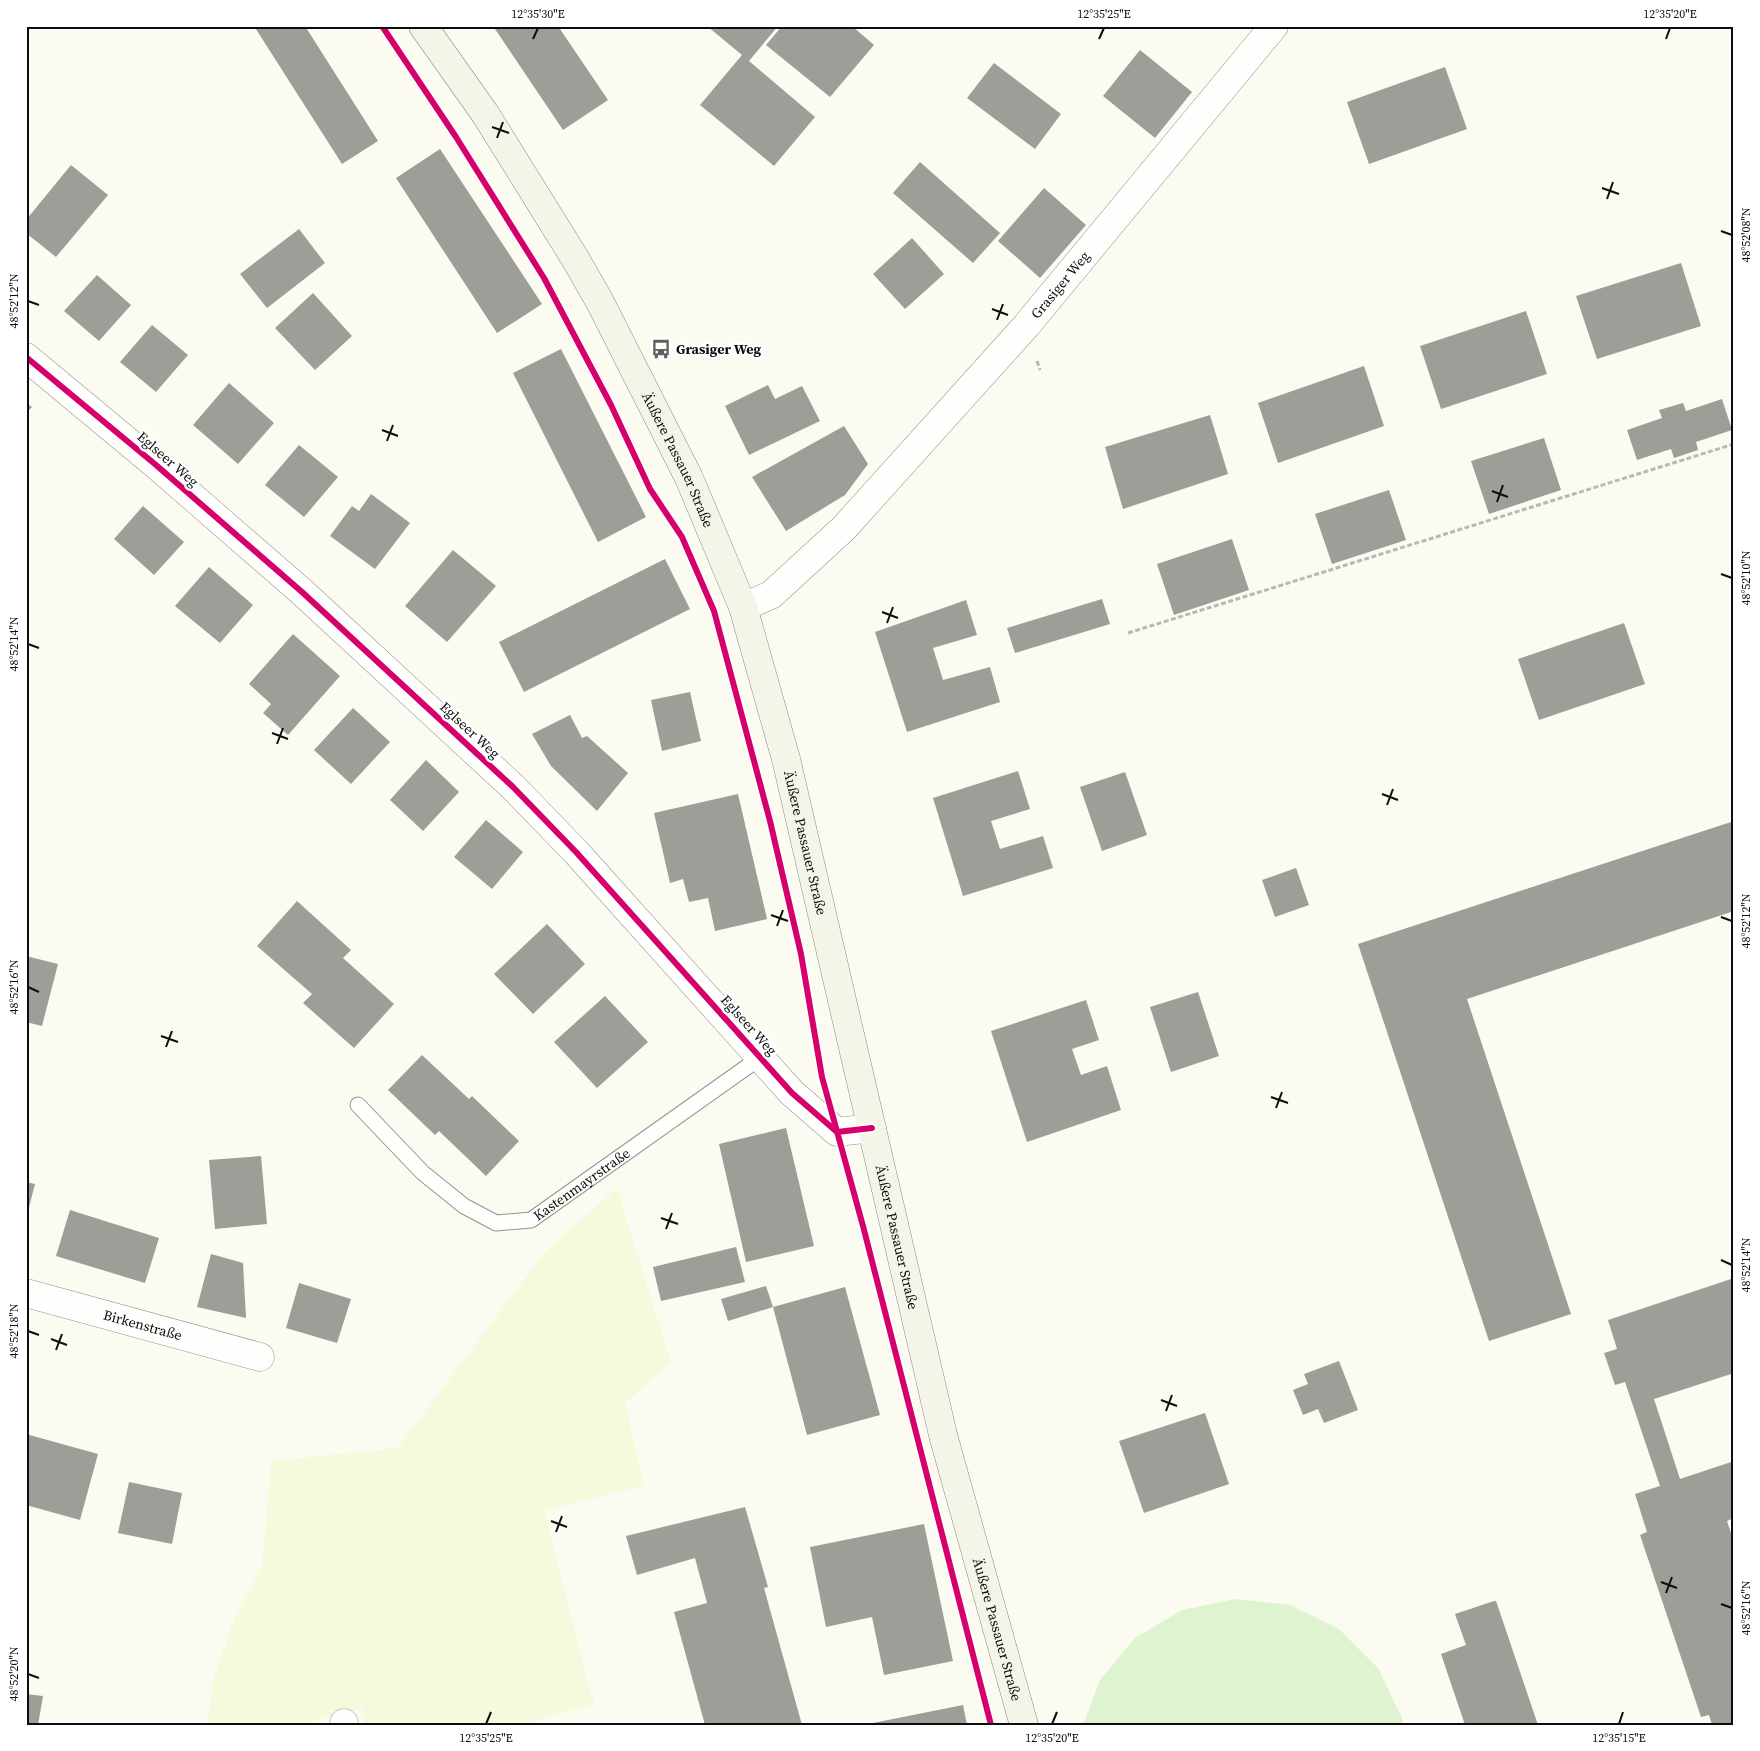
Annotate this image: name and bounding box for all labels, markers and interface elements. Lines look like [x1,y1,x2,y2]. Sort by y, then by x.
text: 12°35'30"E [511,6,565,22]
text: 12°35'25"E [1077,6,1131,22]
text: 12°35'20"E [1643,6,1697,22]
text: 48°52'08"N [1738,207,1754,263]
street label: Grasiger Weg [1026,246,1094,323]
text: 48°52'12"N [6,273,22,329]
bus stop icon: Grasiger Weg [650,338,672,360]
place label: Grasiger Weg [676,339,761,359]
street label: Äußere Passauer Straße [637,389,719,530]
street label: Eglseer Weg [133,427,203,491]
text: 48°52'10"N [1738,550,1754,606]
text: 48°52'14"N [6,616,22,672]
street label: Eglseer Weg [436,697,504,763]
street label: Äußere Passauer Straße [779,768,832,917]
text: 48°52'12"N [1738,893,1754,949]
text: 48°52'16"N [6,959,22,1015]
street label: Eglseer Weg [716,990,782,1060]
street label: Kastenmayrstraße [529,1143,634,1225]
street label: Äußere Passauer Straße [871,1163,924,1311]
text: 48°52'14"N [1738,1237,1754,1293]
text: 48°52'18"N [6,1303,22,1359]
street label: Birkenstraße [101,1305,184,1345]
street label: Äußere Passauer Straße [968,1556,1027,1703]
text: 48°52'16"N [1738,1580,1754,1636]
text: 48°52'20"N [6,1646,22,1702]
text: 12°35'25"E [459,1730,513,1746]
text: 12°35'20"E [1025,1730,1079,1746]
text: 12°35'15"E [1592,1730,1646,1746]

